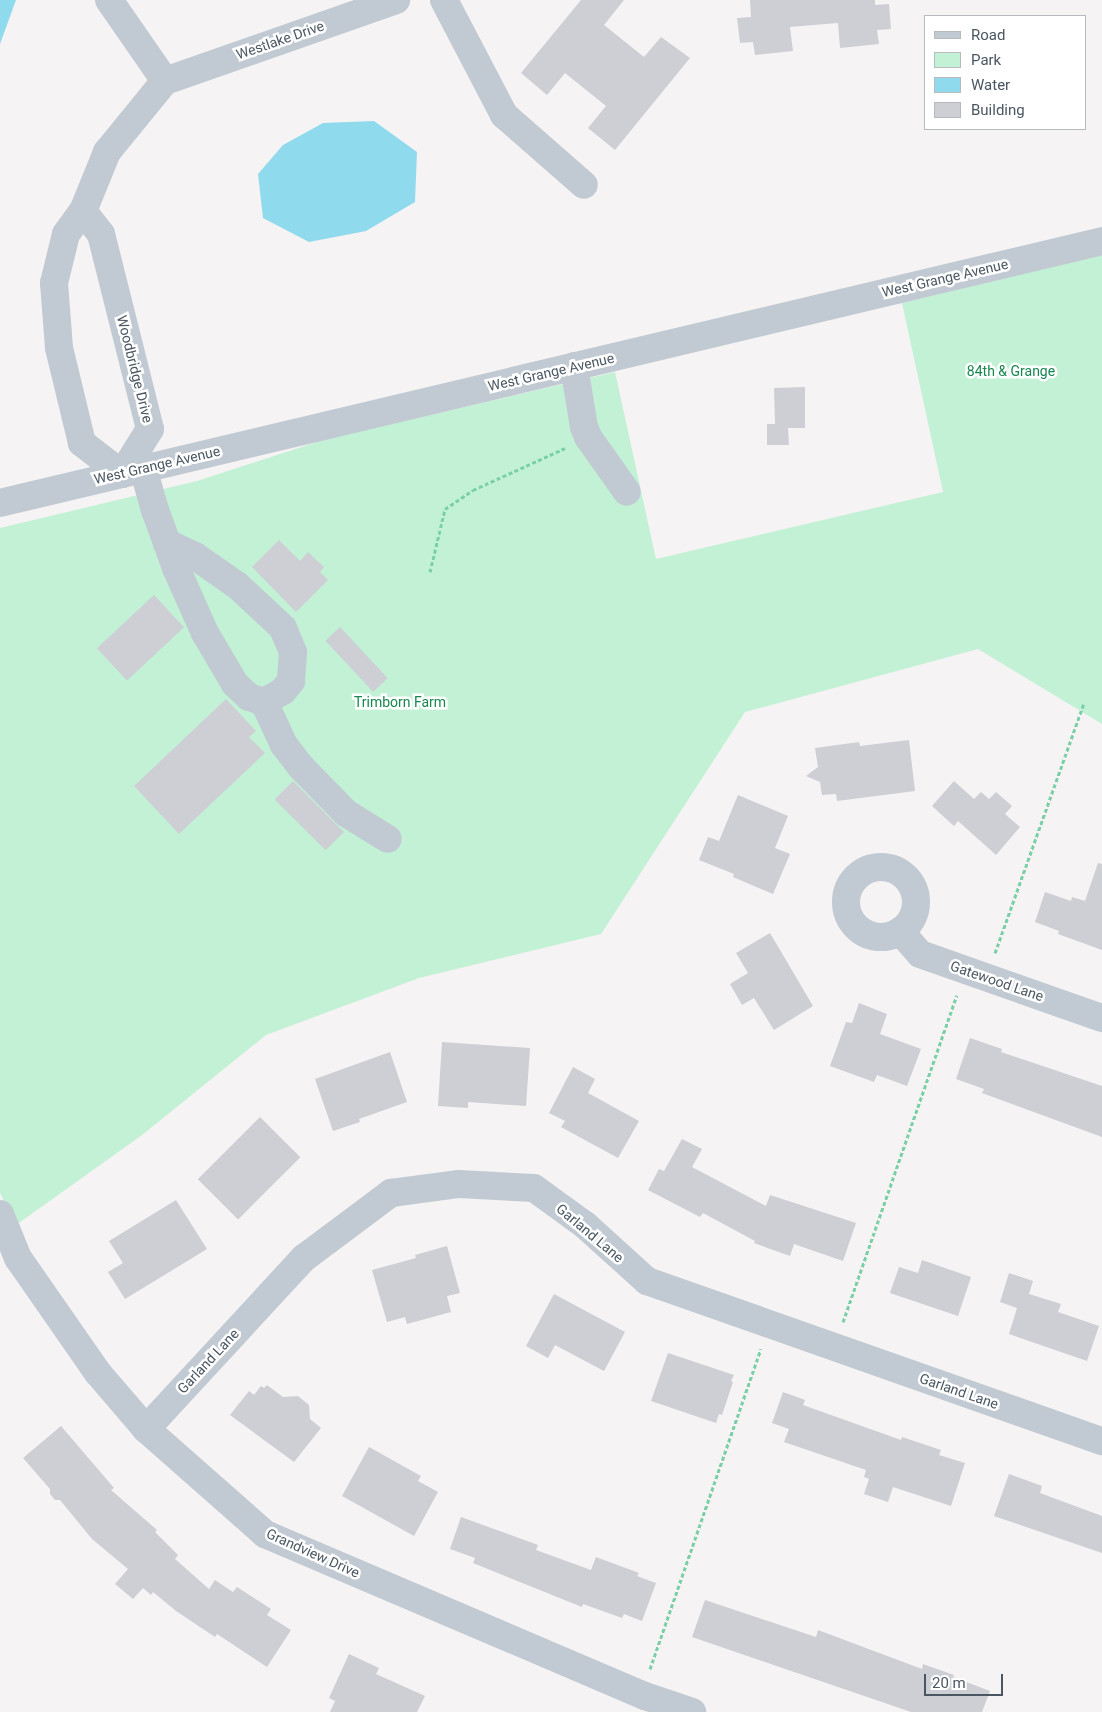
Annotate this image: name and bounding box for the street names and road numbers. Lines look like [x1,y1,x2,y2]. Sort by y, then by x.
street label: Westlake Drive [234,17,326,63]
street label: West Grange Avenue [880,255,1010,301]
street label: Woodbridge Drive [114,314,156,424]
street label: West Grange Avenue [486,349,616,395]
street label: West Grange Avenue [92,442,222,488]
street label: Gatewood Lane [948,957,1046,1005]
street label: Garland Lane [553,1200,627,1266]
street label: Garland Lane [174,1325,242,1397]
street label: Garland Lane [917,1370,1001,1412]
street label: Grandview Drive [264,1525,362,1581]

